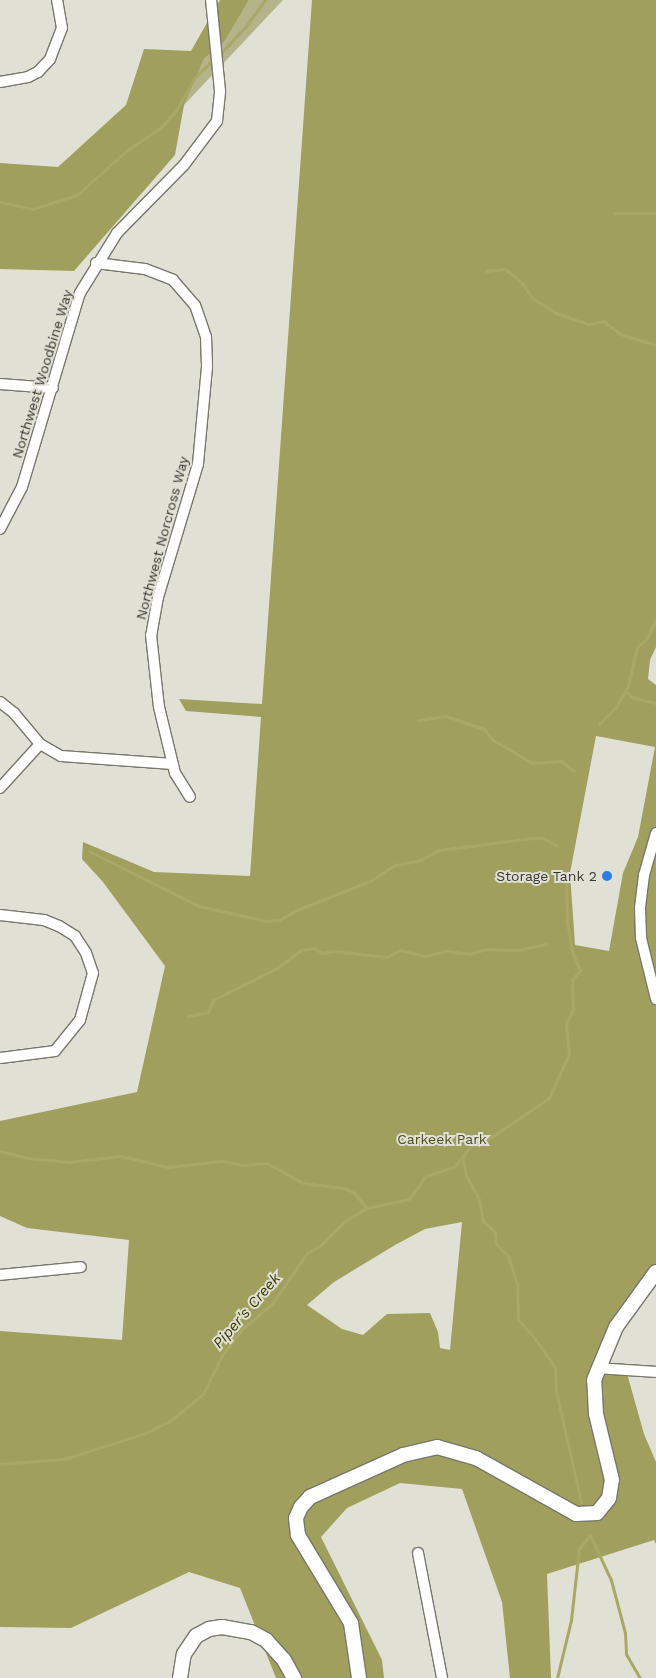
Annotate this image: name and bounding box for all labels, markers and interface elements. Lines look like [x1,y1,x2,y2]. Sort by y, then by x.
street label: Northwest Woodbine Way [8,287,76,461]
street label: Northwest Norcross Way [132,454,192,622]
place label: Storage Tank 2 [496,868,597,884]
marker: Storage Tank 2 [601,870,613,882]
park label: Carkeek Park [397,1131,487,1147]
water label: Piper's Creek [210,1270,284,1352]

